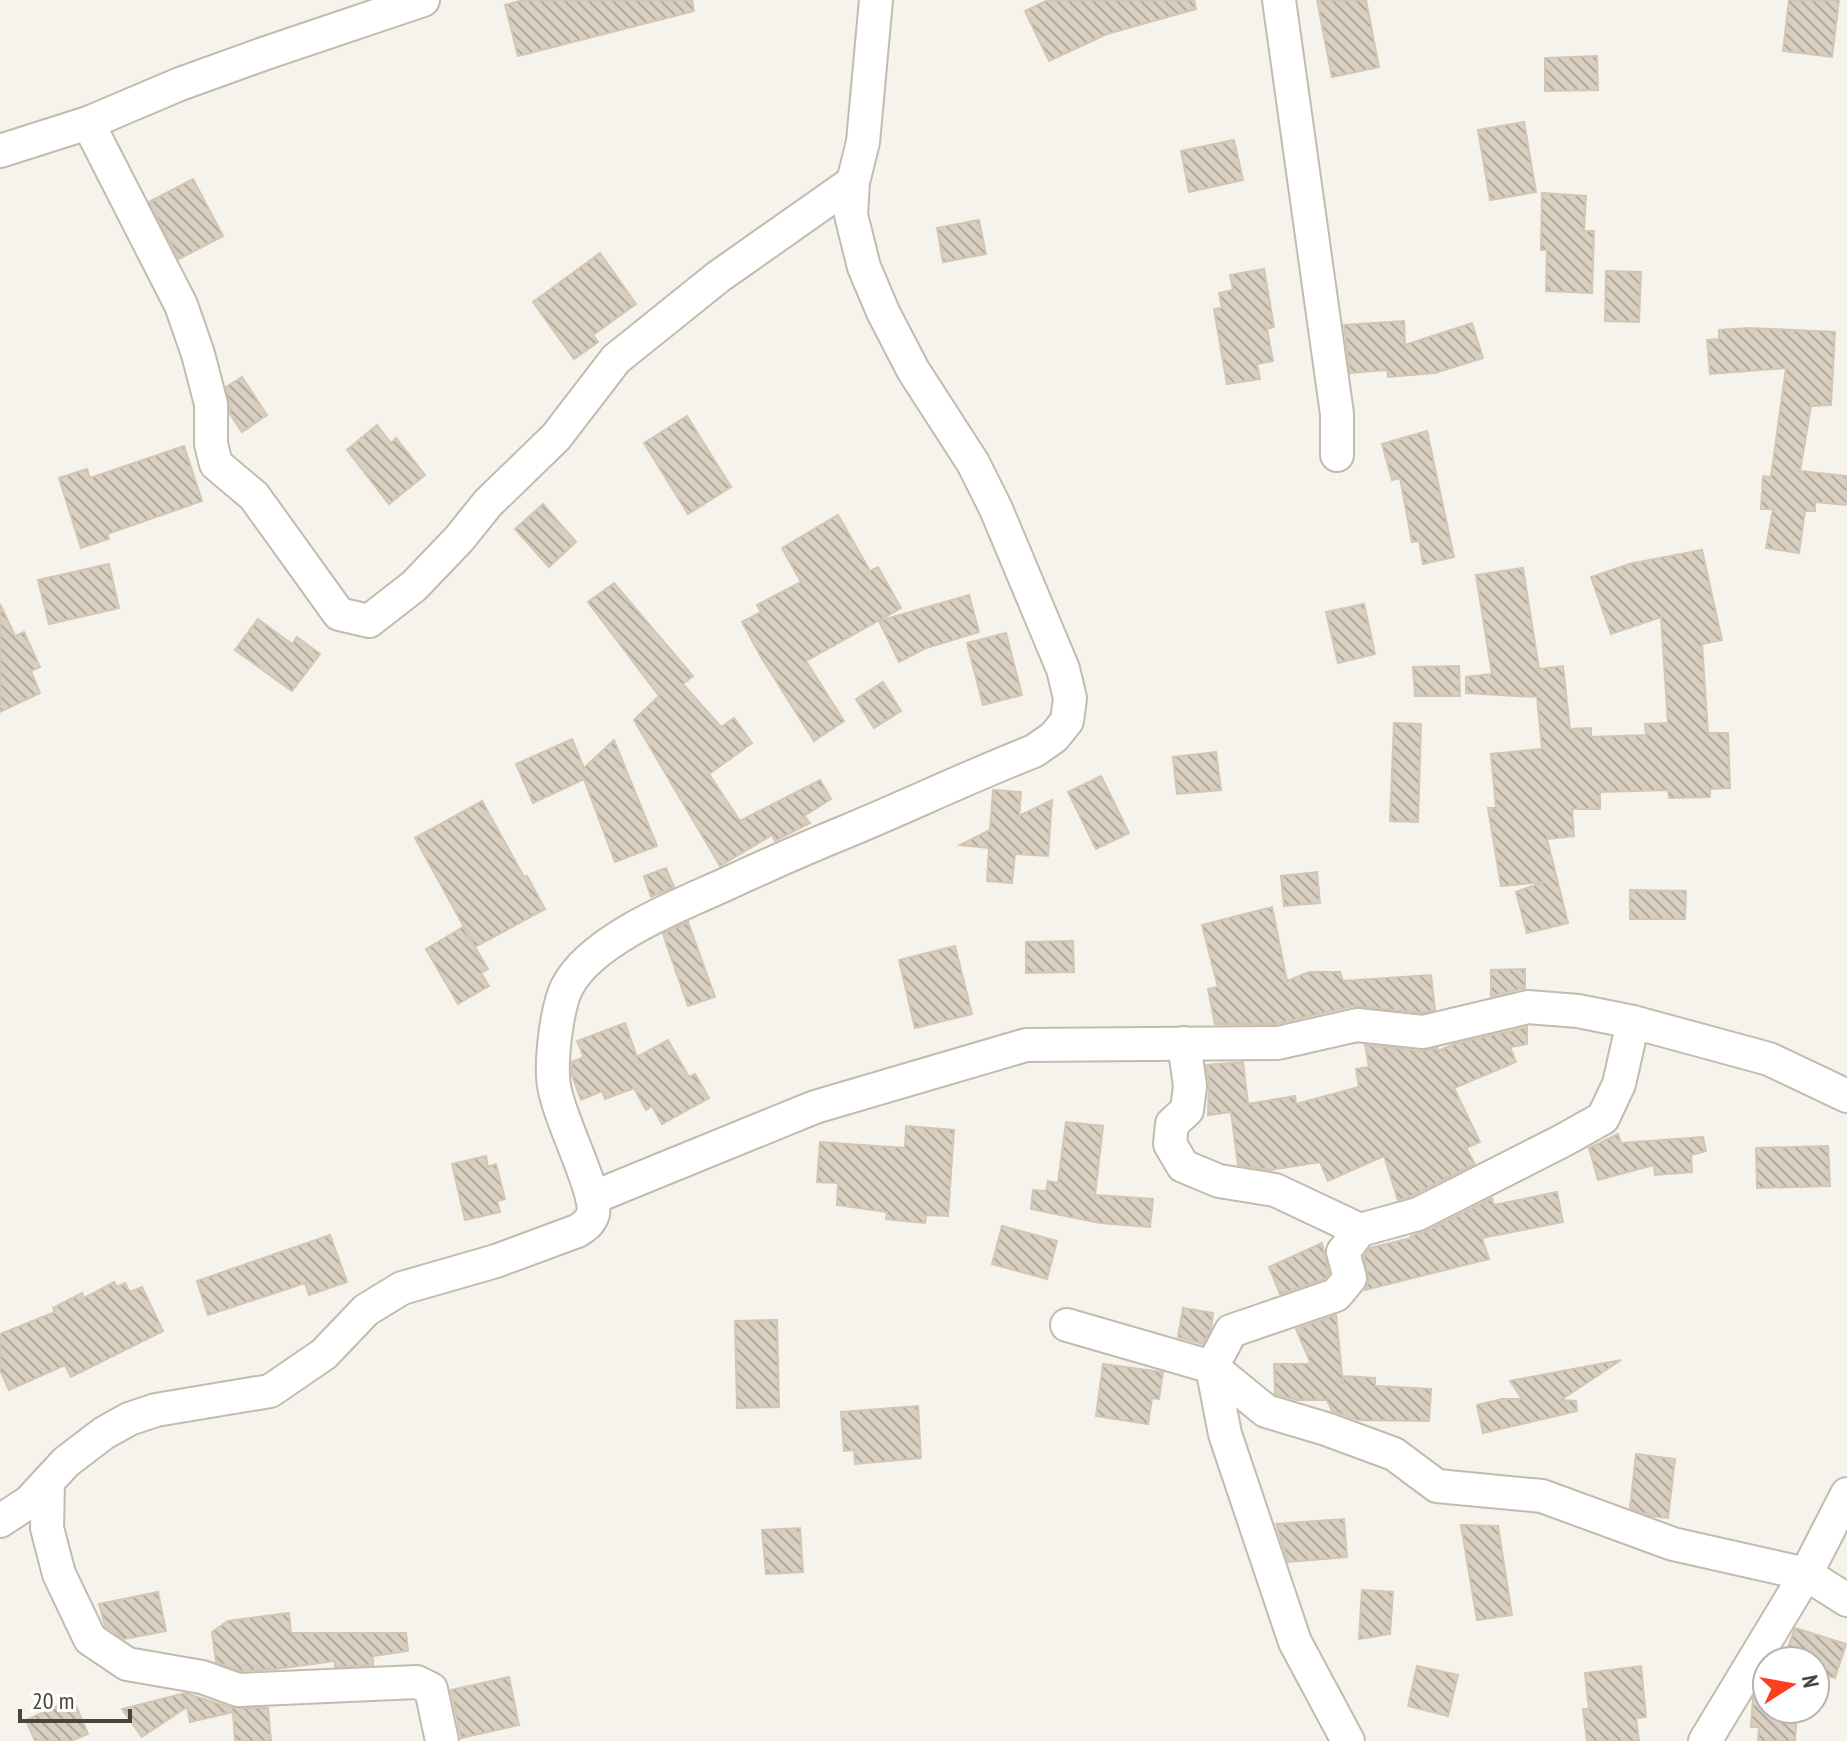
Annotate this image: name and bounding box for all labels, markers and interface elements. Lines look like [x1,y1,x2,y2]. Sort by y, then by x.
north arrow [1751,1645,1831,1725]
scale bar [20,1673,130,1723]
text: N [1796,1673,1826,1690]
text: 20 m [32,1685,74,1716]

